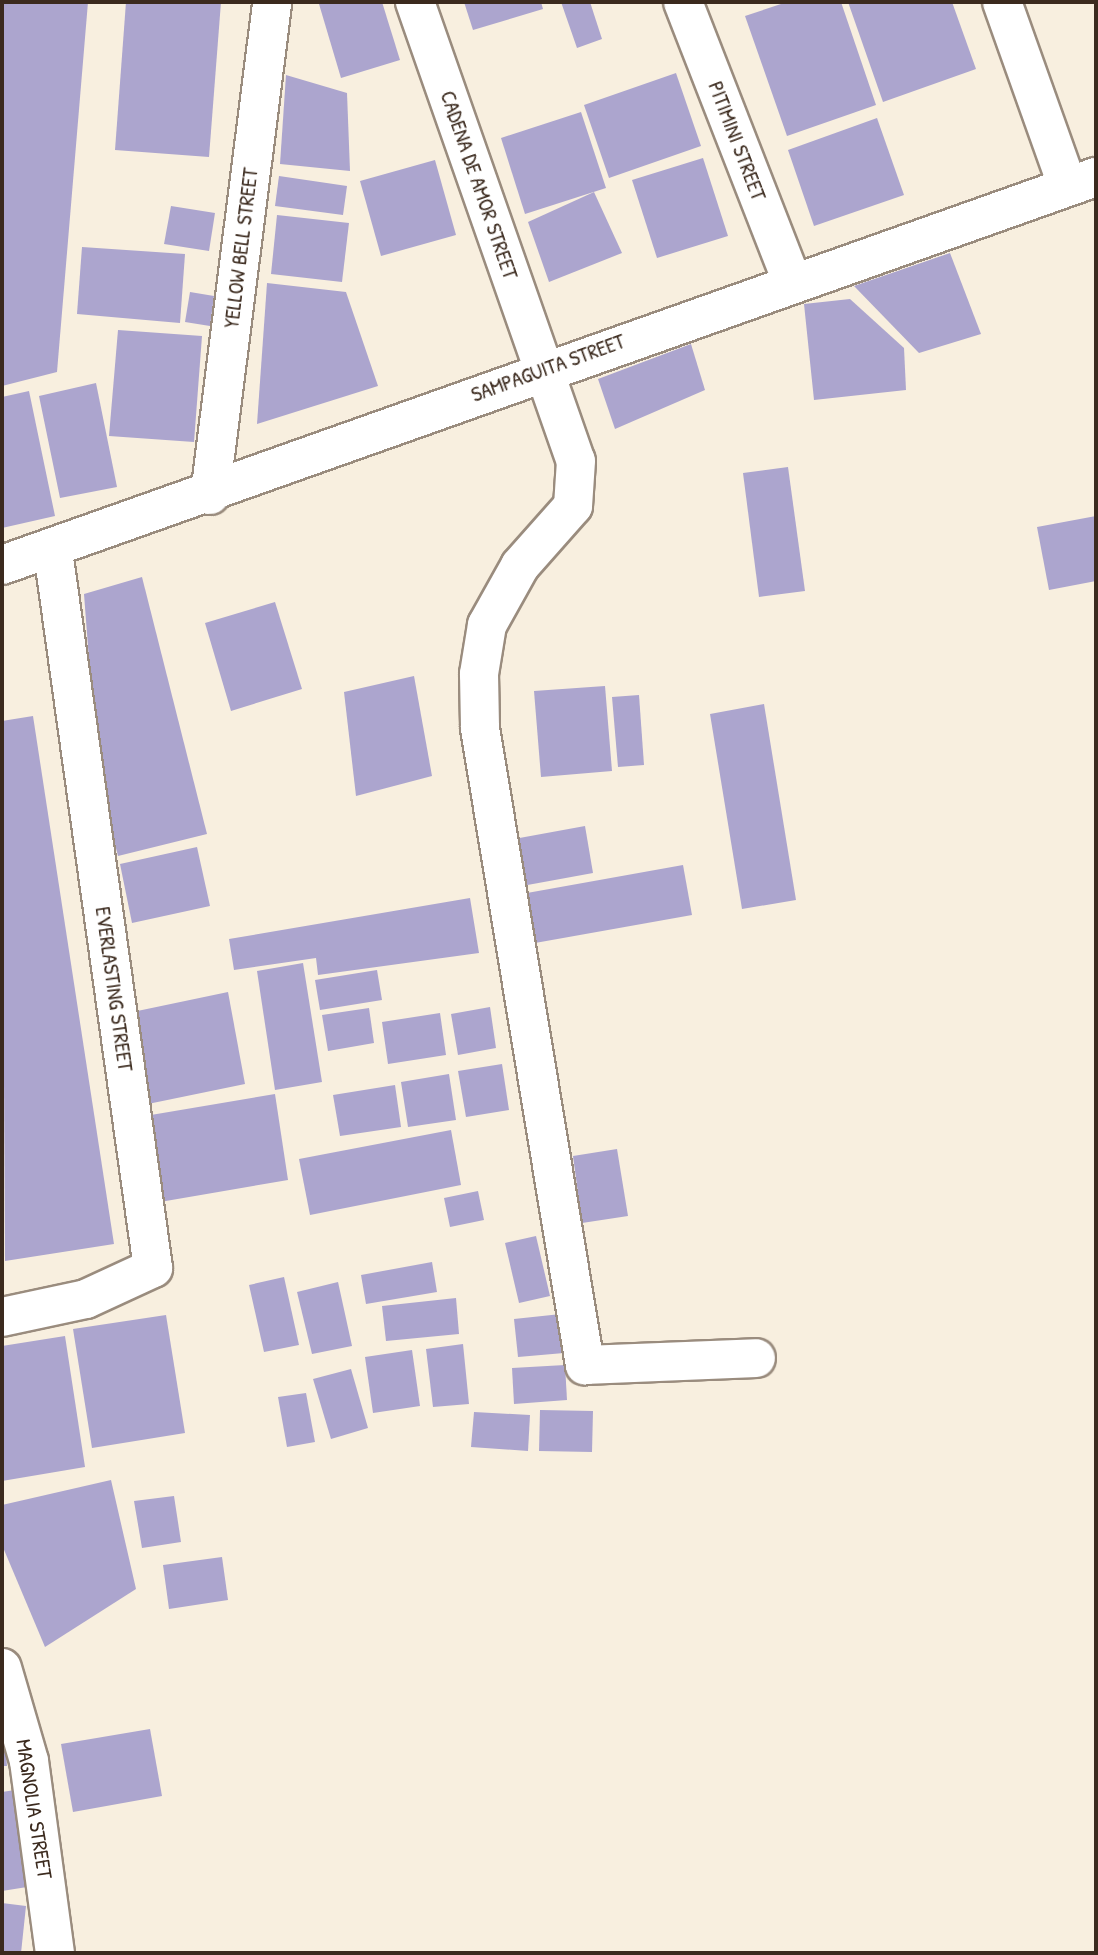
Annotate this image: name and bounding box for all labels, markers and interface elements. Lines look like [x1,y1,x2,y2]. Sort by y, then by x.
street label: PITIMINI STREET [703,78,771,204]
street label: CADENA DE AMOR STREET [435,88,523,282]
street label: YELLOW BELL STREET [219,166,263,330]
street label: SAMPAGUITA STREET [468,329,628,407]
street label: EVERLASTING STREET [90,905,138,1073]
street label: MAGNOLIA STREET [11,1737,57,1881]

